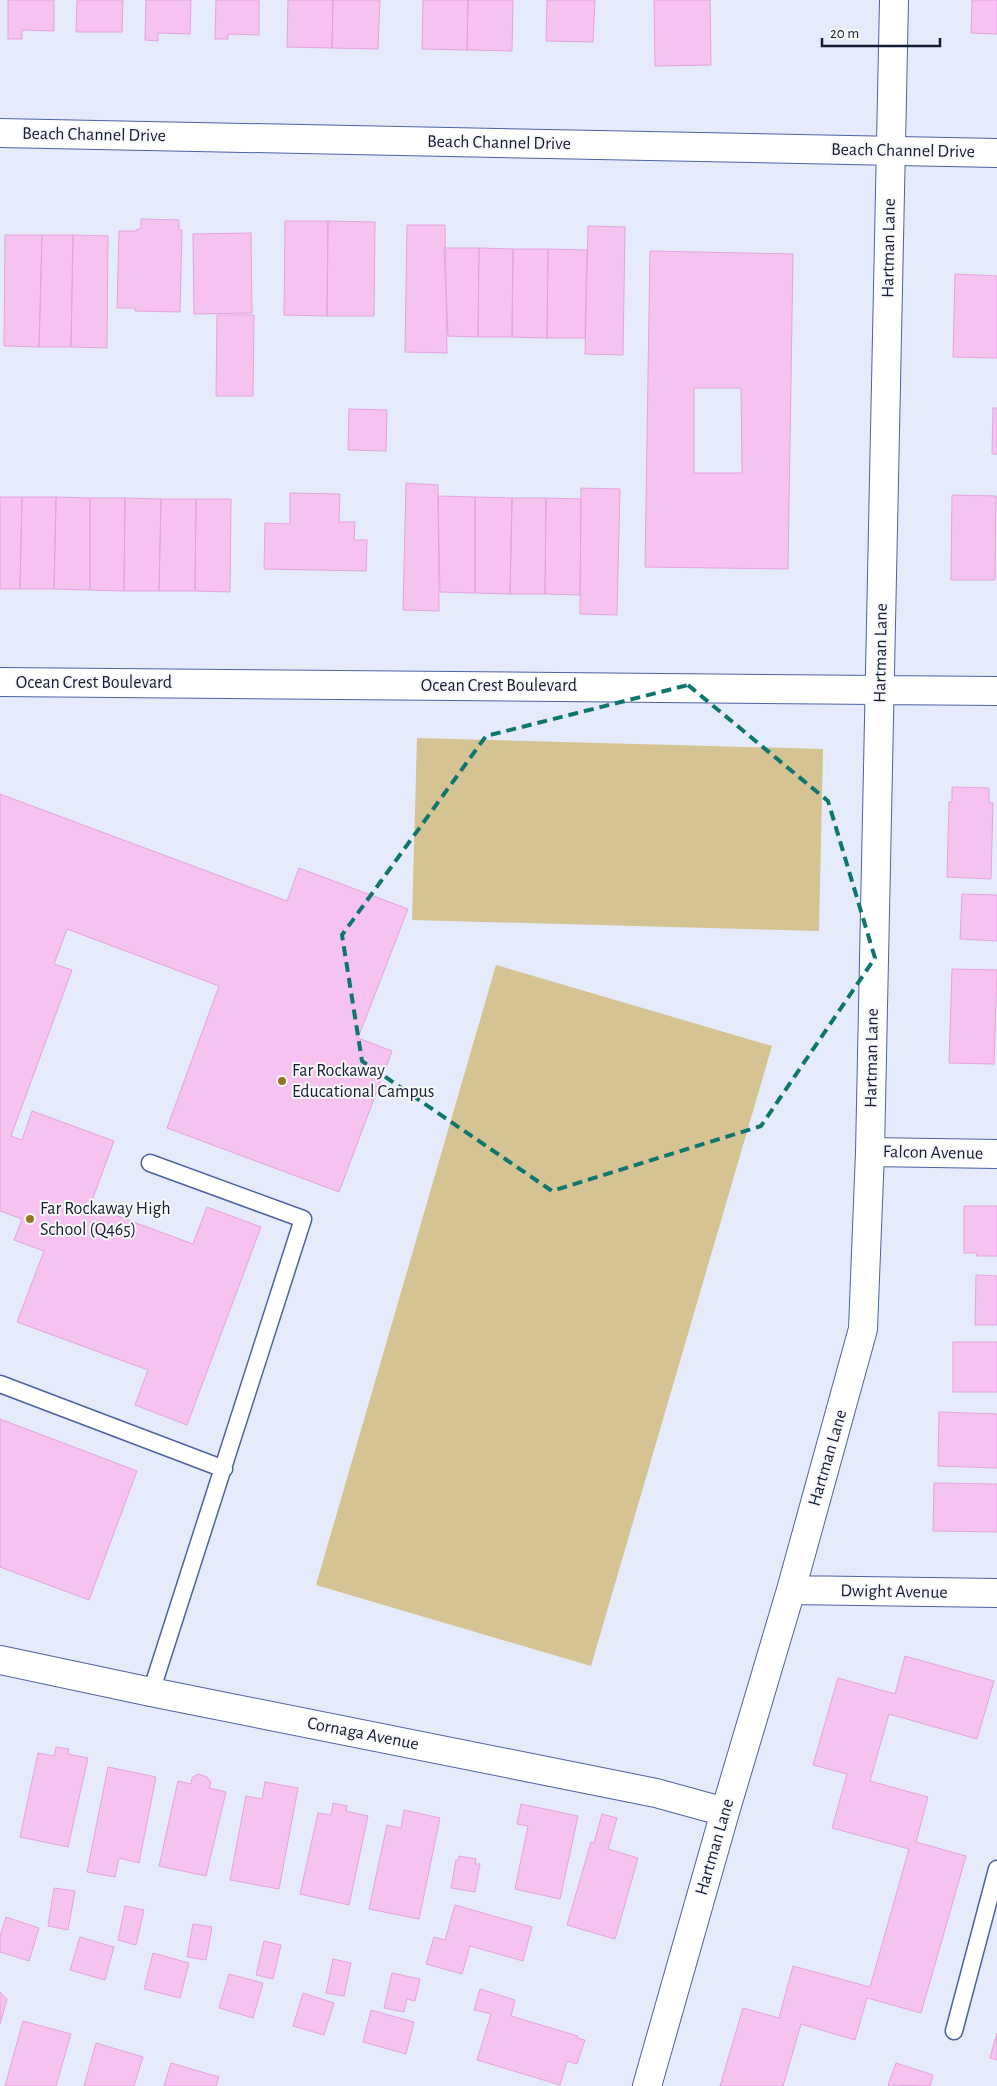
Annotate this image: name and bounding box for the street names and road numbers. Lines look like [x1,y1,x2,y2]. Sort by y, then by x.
street label: Beach Channel Drive [22,125,166,145]
street label: Beach Channel Drive [427,133,571,153]
street label: Beach Channel Drive [831,141,975,161]
street label: Hartman Lane [879,198,899,298]
street label: Hartman Lane [871,603,891,703]
street label: Ocean Crest Boulevard [16,674,172,692]
street label: Ocean Crest Boulevard [421,677,577,695]
street label: Hartman Lane [862,1008,882,1108]
street label: Falcon Avenue [883,1143,983,1163]
street label: Hartman Lane [806,1408,850,1508]
street label: Dwight Avenue [840,1582,948,1602]
street label: Cornaga Avenue [306,1714,420,1754]
street label: Hartman Lane [693,1797,737,1897]

